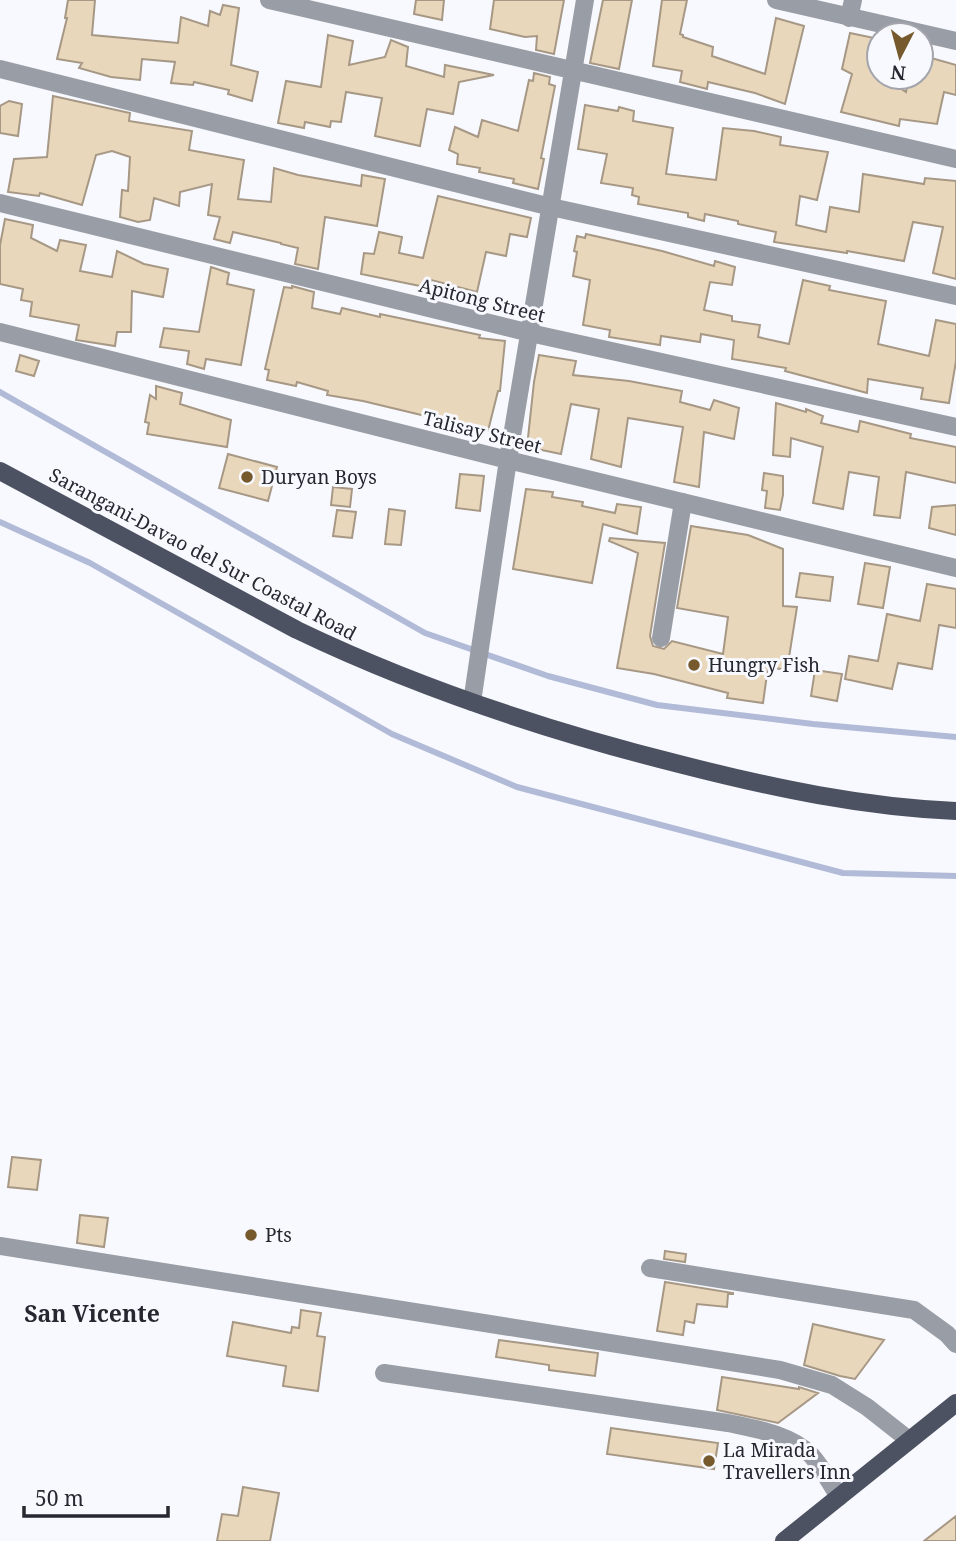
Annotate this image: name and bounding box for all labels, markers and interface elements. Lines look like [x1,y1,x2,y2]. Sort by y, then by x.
north arrow [865,21,935,91]
text: N [889,59,907,87]
street label: Apitong Street [416,272,548,328]
street label: Talisay Street [420,405,544,459]
street label: Sarangani-Davao del Sur Coastal Road [45,462,362,647]
place label: Duryan Boys [261,464,377,490]
marker: Duryan Boys [239,469,255,485]
place label: Hungry Fish [708,652,820,678]
marker: Hungry Fish [686,657,702,673]
place label: Pts [265,1222,292,1248]
marker: Pts [243,1227,259,1243]
district label: San Vicente [24,1297,160,1329]
place label: La Mirada Travellers Inn [723,1437,851,1485]
marker: La Mirada Travellers Inn [701,1453,717,1469]
scale bar [24,1474,168,1518]
text: 50 m [35,1484,84,1512]

